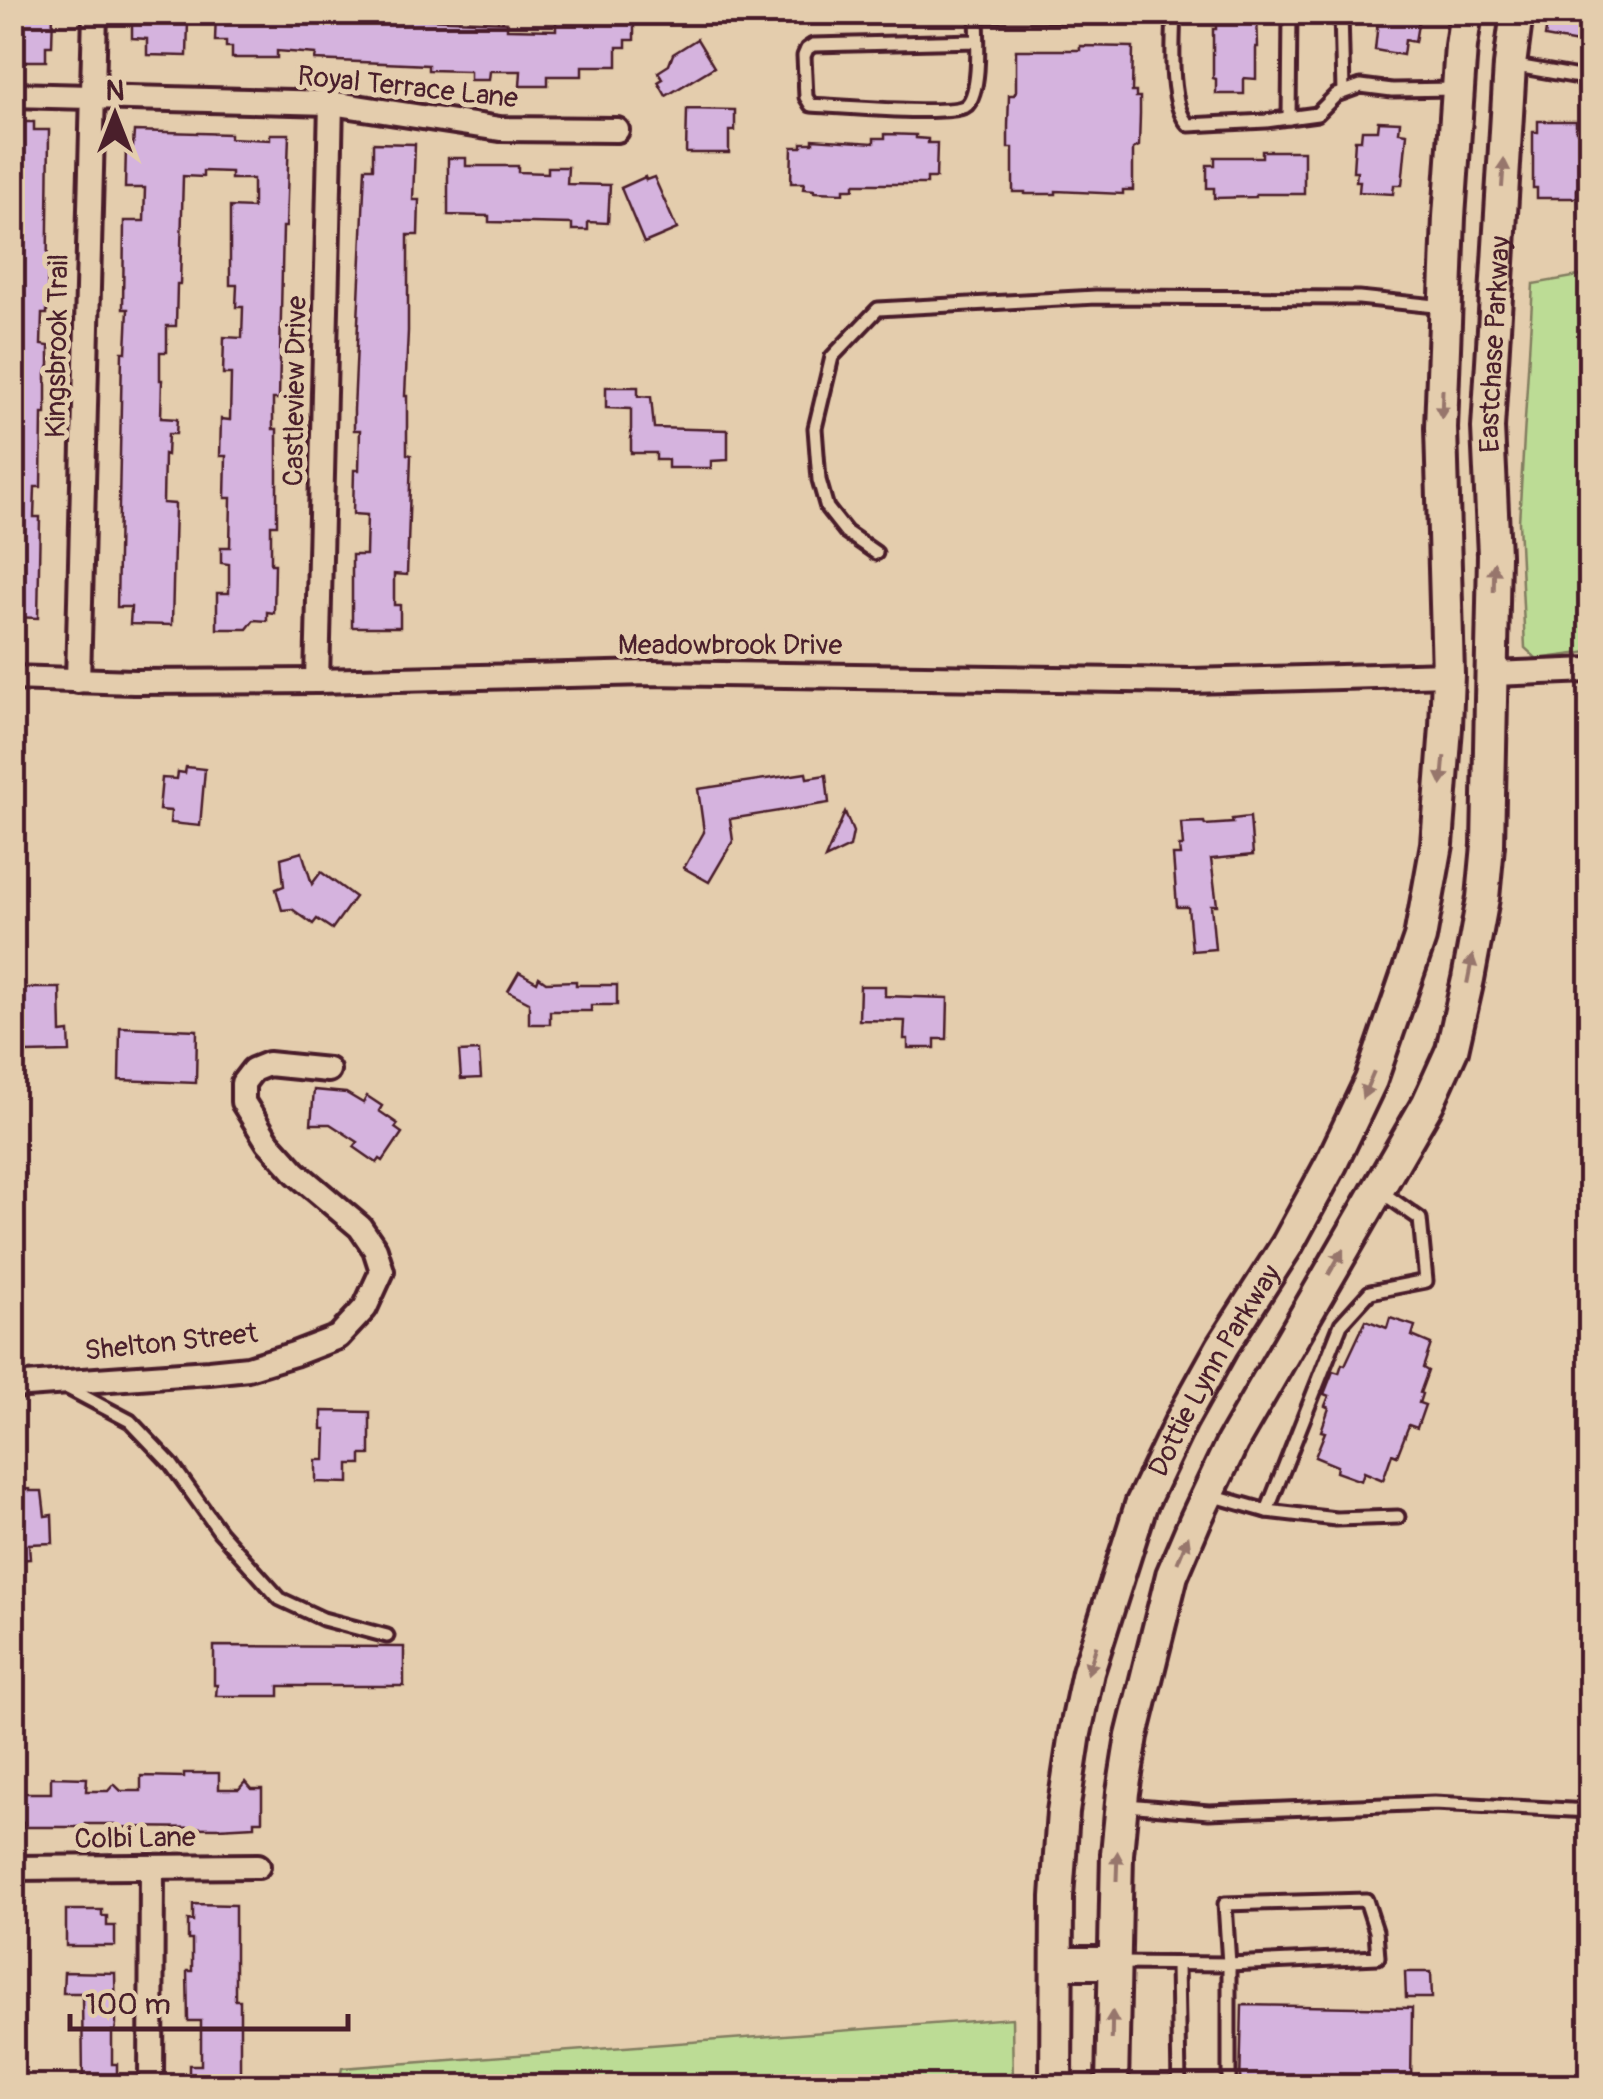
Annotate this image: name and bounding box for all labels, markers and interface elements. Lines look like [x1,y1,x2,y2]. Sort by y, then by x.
street label: Royal Terrace Lane [296,59,520,116]
north arrow [65,65,165,165]
text: N [106,74,124,109]
one-way arrow [1495,156,1511,188]
street label: Eastchase Parkway [1472,235,1519,454]
street label: Kingsbrook Trail [38,254,77,439]
street label: Castleview Drive [276,295,315,487]
one-way arrow [1434,389,1450,421]
one-way arrow [1486,560,1502,592]
street label: Meadowbrook Drive [618,628,842,663]
one-way arrow [1434,755,1450,787]
one-way arrow [1462,953,1478,984]
one-way arrow [1360,1070,1376,1100]
one-way arrow [1327,1248,1344,1276]
street label: Dottie Lynn Parkway [1141,1258,1289,1482]
street label: Shelton Street [83,1316,260,1369]
one-way arrow [1176,1534,1192,1564]
one-way arrow [1084,1645,1099,1675]
street label: Colbi Lane [74,1820,196,1857]
one-way arrow [1109,1849,1125,1881]
scale bar [70,1969,348,2031]
text: 100 m [85,1986,171,2023]
one-way arrow [1105,2008,1121,2040]

